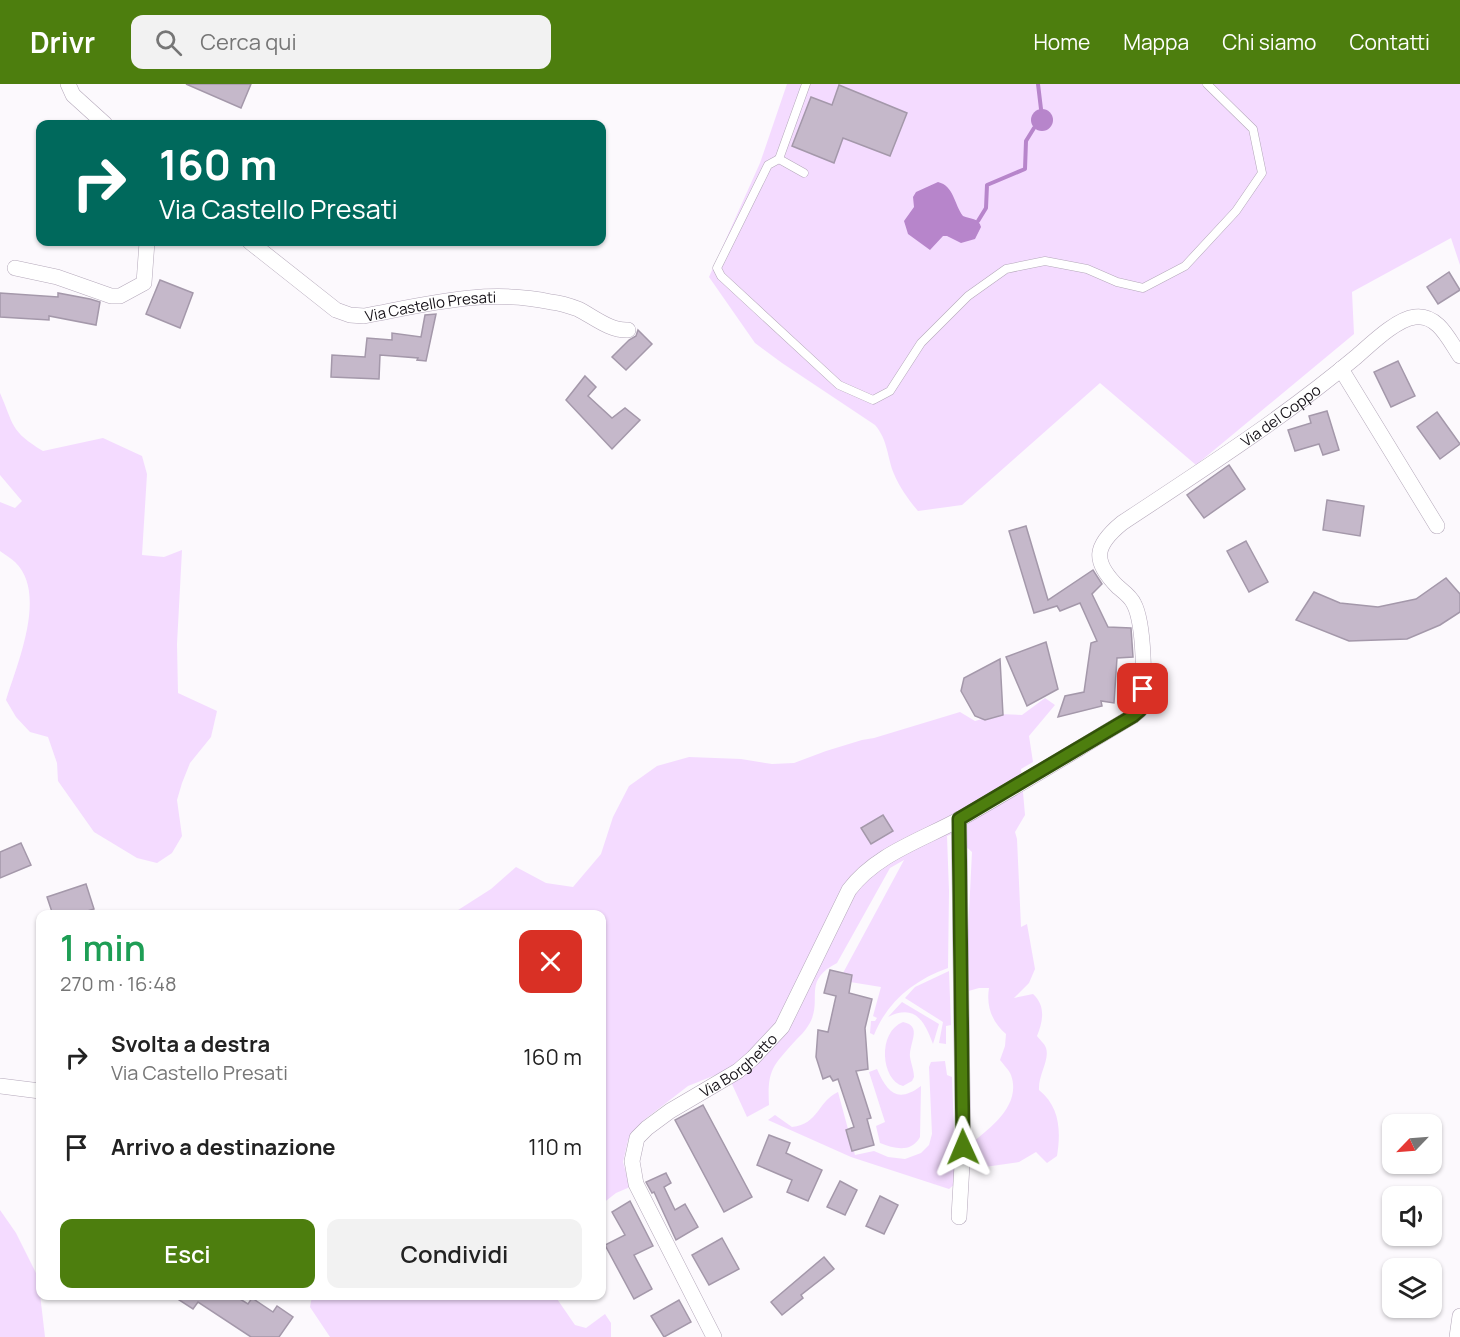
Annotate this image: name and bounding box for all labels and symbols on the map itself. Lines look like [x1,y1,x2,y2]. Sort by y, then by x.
street label: Via Castello Presati [363,286,496,326]
street label: Via del Coppo [1236,379,1325,451]
pin [1117,663,1168,714]
street label: Via Borghetto [696,1028,782,1102]
north arrow [1382,1114,1442,1174]
position arrow [931,1115,995,1179]

